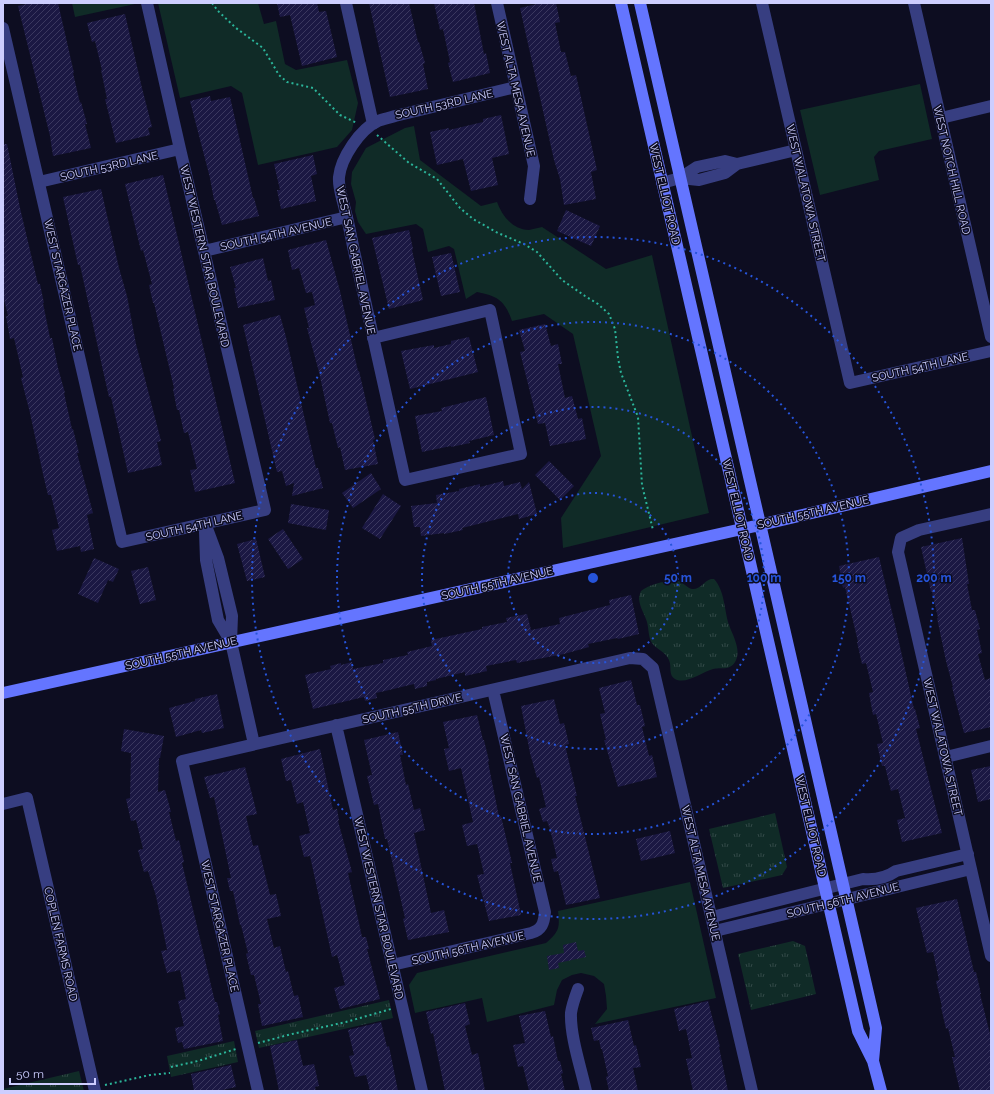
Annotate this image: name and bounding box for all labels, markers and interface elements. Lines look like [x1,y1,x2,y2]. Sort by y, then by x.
street label: WEST ALTA MESA AVENUE [494,20,538,159]
street label: SOUTH 53RD LANE [394,87,494,122]
street label: WEST NOTCH HILL ROAD [930,104,973,236]
street label: WEST WALATOWA STREET [783,123,828,263]
street label: WEST ELLIOT ROAD [646,142,683,246]
street label: SOUTH 53RD LANE [59,149,159,184]
street label: WEST WESTERN STAR BOULEVARD [177,164,232,349]
street label: WEST SAN GABRIEL AVENUE [333,185,378,336]
street label: SOUTH 54TH AVENUE [219,215,333,254]
street label: WEST STARGAZER PLACE [41,218,84,353]
street label: SOUTH 54TH LANE [870,350,970,385]
street label: WEST ELLIOT ROAD [719,458,756,562]
street label: SOUTH 55TH AVENUE [756,493,871,532]
street label: SOUTH 54TH LANE [144,509,244,544]
street label: SOUTH 55TH AVENUE [440,564,555,603]
centre of rings [586,571,600,585]
text: 50 m [664,571,692,585]
text: 100 m [747,571,781,585]
text: 150 m [832,571,866,585]
text: 200 m [916,571,952,585]
street label: SOUTH 55TH AVENUE [124,634,239,673]
street label: WEST WALATOWA STREET [920,677,965,817]
street label: SOUTH 55TH DRIVE [361,691,464,726]
street label: WEST SAN GABRIEL AVENUE [497,733,544,884]
street label: WEST ELLIOT ROAD [792,774,829,878]
street label: WEST ALTA MESA AVENUE [679,804,723,943]
street label: WEST WESTERN STAR BOULEVARD [351,816,406,1001]
street label: WEST STARGAZER PLACE [198,859,241,994]
street label: SOUTH 56TH AVENUE [786,880,901,921]
street label: COPLEN FARMS ROAD [41,886,80,1003]
street label: SOUTH 56TH AVENUE [411,929,526,968]
scale bar [10,1060,95,1086]
text: 50 m [16,1067,44,1081]

